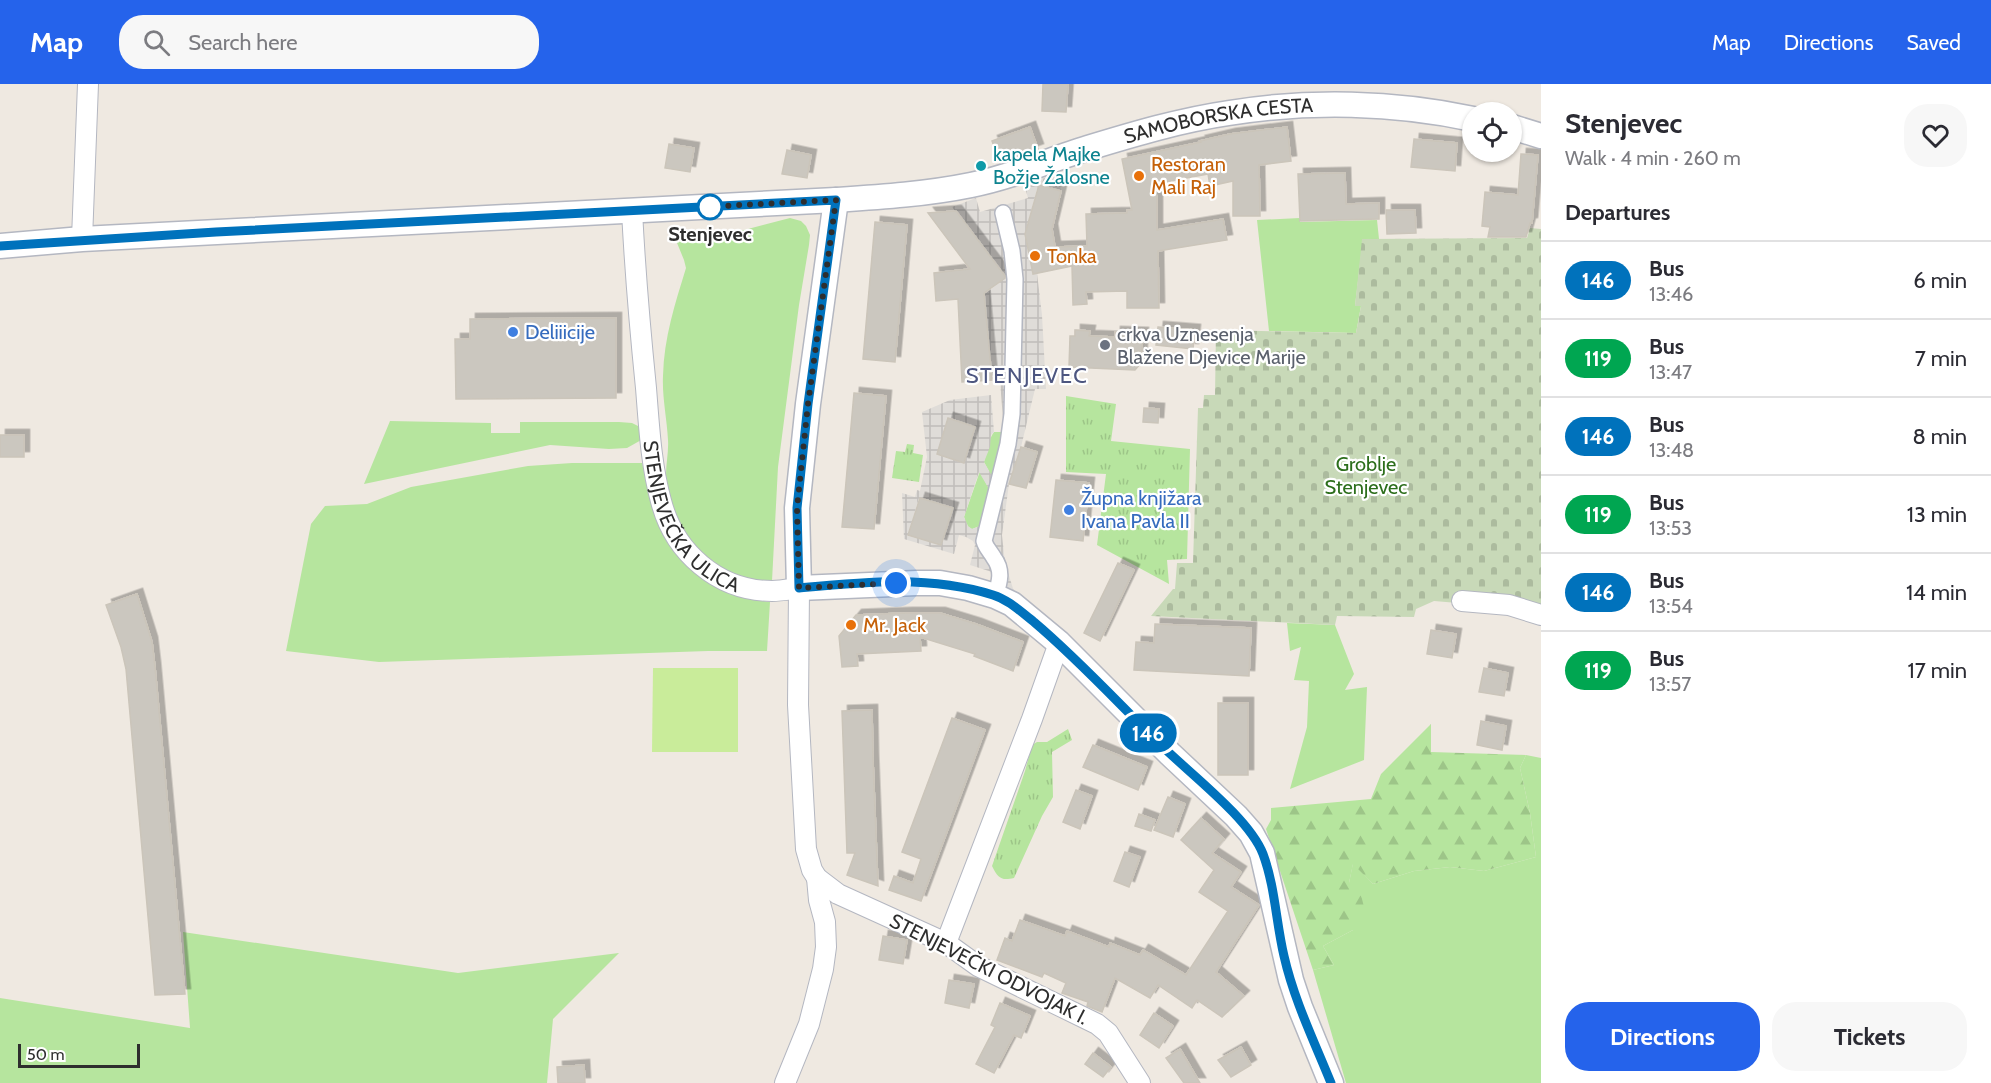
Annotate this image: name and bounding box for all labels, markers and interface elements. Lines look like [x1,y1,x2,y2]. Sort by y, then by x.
search box [119,15,539,69]
text: Map [30,25,83,59]
icon: search [140,26,173,59]
text: Search here [188,29,297,56]
text: Map [1712,30,1751,55]
text: Directions [1784,30,1873,55]
text: Saved [1906,30,1961,55]
street label: SAMOBORSKA CESTA [1121,93,1314,149]
map controls [1462,102,1522,162]
button: locate [1462,102,1522,162]
button: heart [1904,104,1967,167]
text: Stenjevec [1565,106,1682,140]
place label: kapela Majke Božje Žalosne [993,142,1110,189]
text: Walk · 4 min · 260 m [1565,146,1741,170]
place label: Restoran Mali Raj [1151,152,1226,199]
marker: kapela Majke Božje Žalosne [974,159,988,173]
marker: Restoran Mali Raj [1132,169,1146,183]
marker: Stenjevec [697,194,723,220]
text: Departures [1565,199,1670,226]
place label: Stenjevec [668,222,752,246]
place label: Tonka [1047,244,1097,268]
marker: Tonka [1028,249,1042,263]
text: Bus [1649,255,1684,282]
text: 6 min [1913,267,1967,294]
text: 146 [1582,268,1614,293]
text: 13:46 [1649,282,1693,306]
place label: Deliiicije [525,320,595,344]
place label: crkva Uznesenja Blažene Djevice Marije [1117,322,1306,369]
marker: Deliiicije [506,325,520,339]
text: Bus [1649,333,1684,360]
marker: crkva Uznesenja Blažene Djevice Marije [1098,338,1112,352]
text: 7 min [1915,345,1967,372]
text: 119 [1584,346,1612,371]
text: 13:47 [1649,360,1692,384]
district label: STENJEVEC [966,362,1088,389]
text: Bus [1649,411,1684,438]
text: 8 min [1912,423,1967,450]
text: 146 [1582,424,1614,449]
text: 13:48 [1649,438,1694,462]
street label: STENJEVEČKA ULICA [638,439,744,598]
park label: Groblje Stenjevec [1325,452,1407,499]
place label: Župna knjižara Ivana Pavla II [1081,486,1202,533]
text: Bus [1649,489,1684,516]
text: 13 min [1907,501,1967,528]
text: 119 [1584,502,1612,527]
marker: Župna knjižara Ivana Pavla II [1062,503,1076,517]
text: 13:53 [1649,516,1692,540]
text: Bus [1649,567,1684,594]
your location [881,568,911,598]
text: 14 min [1906,579,1967,606]
text: 146 [1582,580,1614,605]
text: 13:54 [1649,594,1693,618]
place label: Mr. Jack [863,613,926,637]
marker: Mr. Jack [844,618,858,632]
text: Bus [1649,645,1684,672]
text: 17 min [1908,657,1967,684]
text: 119 [1584,658,1612,683]
text: 13:57 [1649,672,1691,696]
line badge: 146 [1114,714,1182,752]
text: 146 [1132,721,1164,746]
street label: STENJEVEČKI ODVOJAK I. [886,908,1092,1030]
button: Directions [1565,1002,1760,1071]
button: Tickets [1772,1002,1967,1071]
scale bar [18,1041,140,1068]
text: 50 m [27,1045,64,1064]

